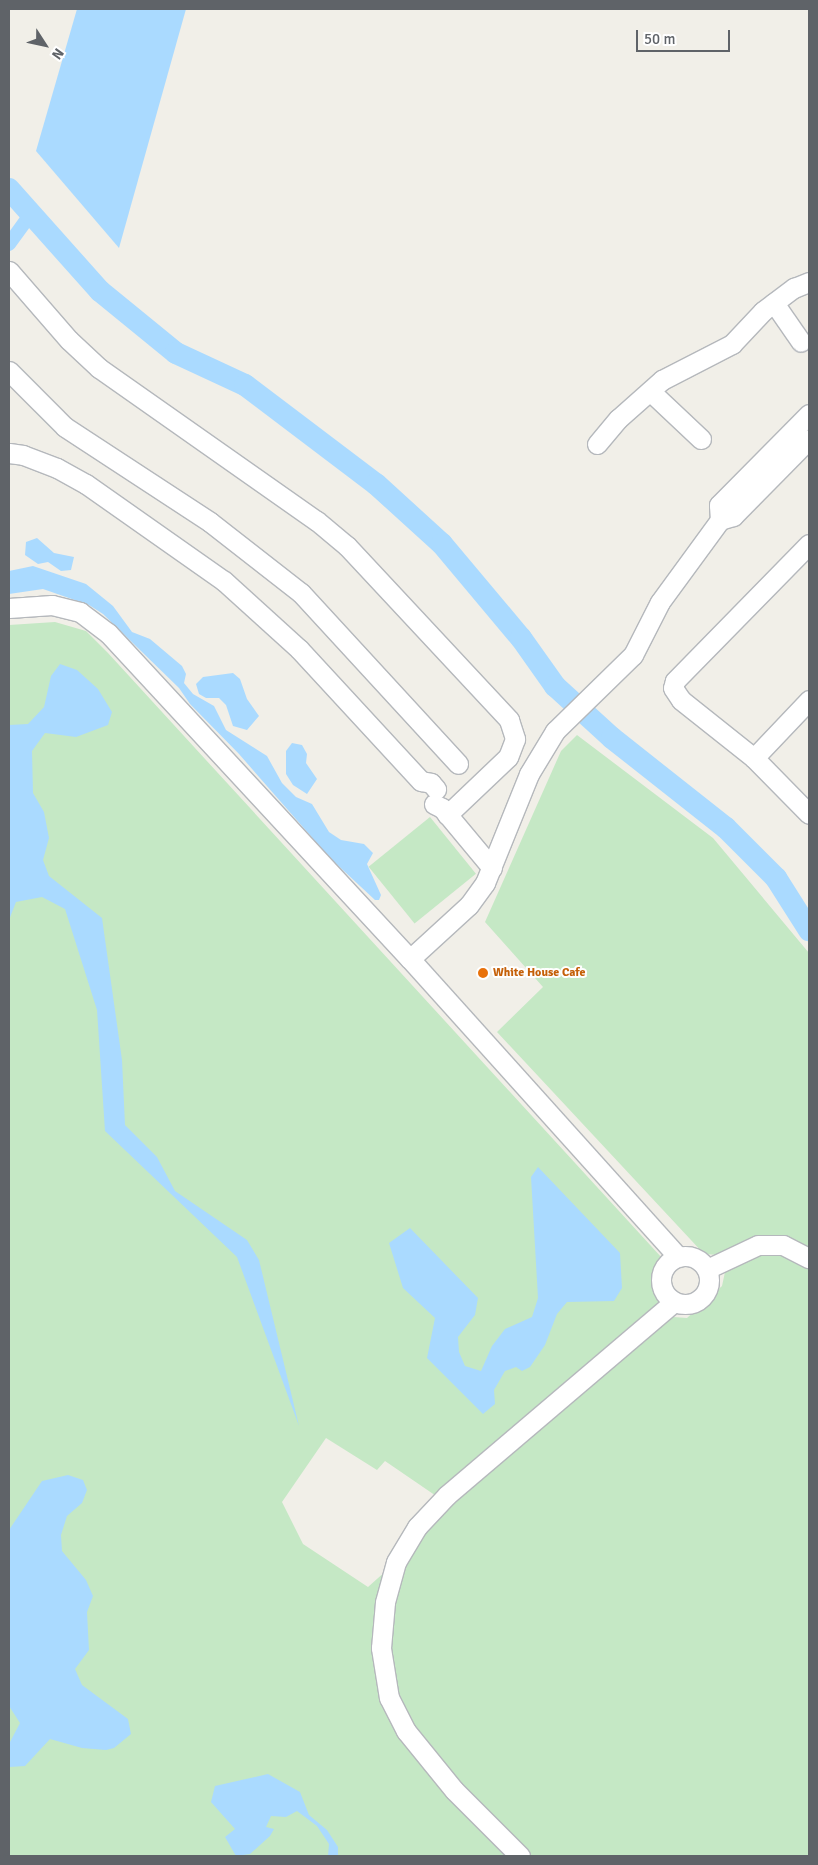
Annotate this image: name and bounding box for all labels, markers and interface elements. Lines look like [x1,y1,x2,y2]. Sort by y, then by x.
north arrow [20,20,70,70]
scale bar [638,20,732,52]
text: 50 m [644,30,675,48]
text: N [48,45,67,63]
place label: White House Cafe [493,966,586,980]
marker: White House Cafe [477,967,489,979]

